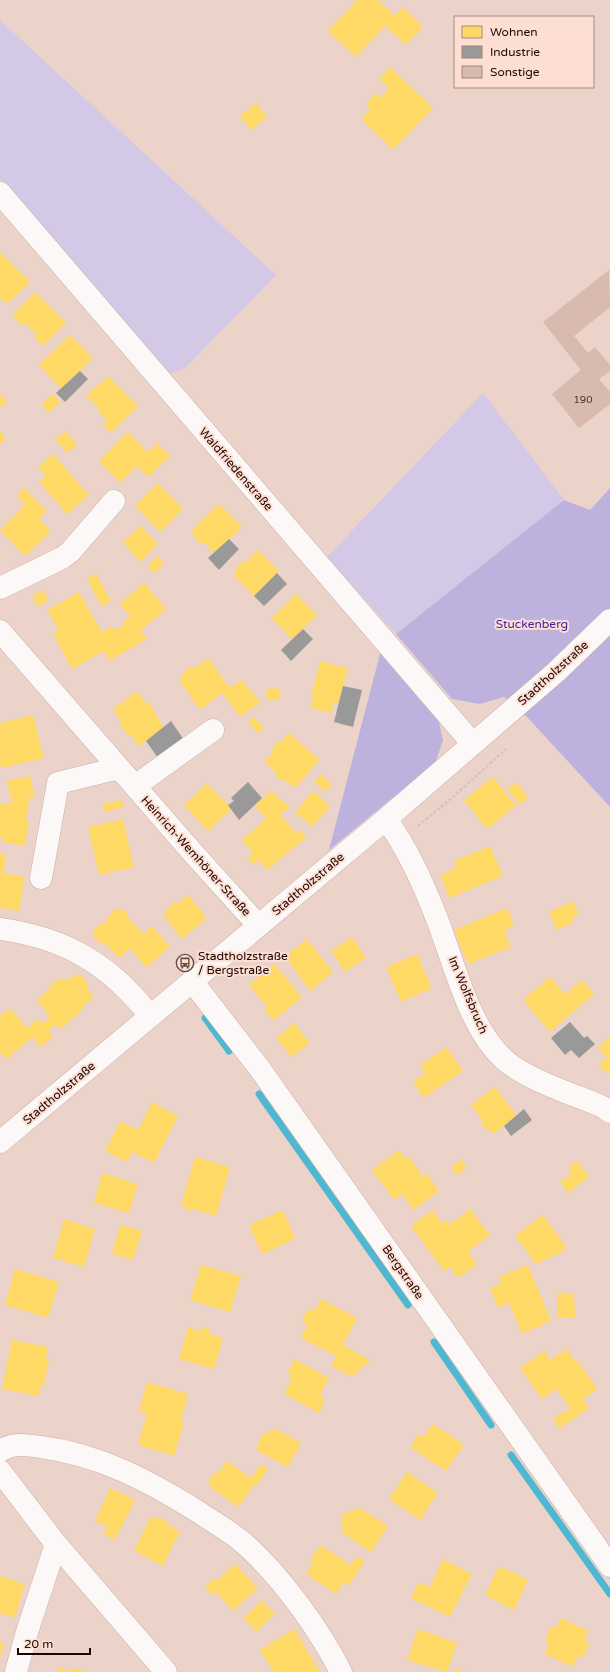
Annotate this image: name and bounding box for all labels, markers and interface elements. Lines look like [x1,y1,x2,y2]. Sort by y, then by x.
legend [454,16,594,88]
text: Wohnen [490,25,538,39]
text: Industrie [490,45,540,59]
text: Sonstige [490,65,540,79]
house number: 190 [574,394,592,406]
street label: Waldfriedenstraße [196,425,276,513]
park label: Stuckenberg [496,617,568,631]
street label: Stadtholzstraße [515,638,591,708]
street label: Heinrich-Wemhöner-Straße [138,793,254,919]
street label: Stadtholzstraße [269,850,347,918]
place label: Stadtholzstraße / Bergstraße [198,949,288,977]
bus stop icon: Stadtholzstraße / Bergstraße [175,953,195,973]
street label: Im Wolfsbruch [445,954,491,1036]
street label: Stadtholzstraße [20,1059,98,1127]
street label: Bergstraße [379,1242,427,1302]
scale bar [18,1630,90,1656]
text: 20 m [24,1637,53,1651]

